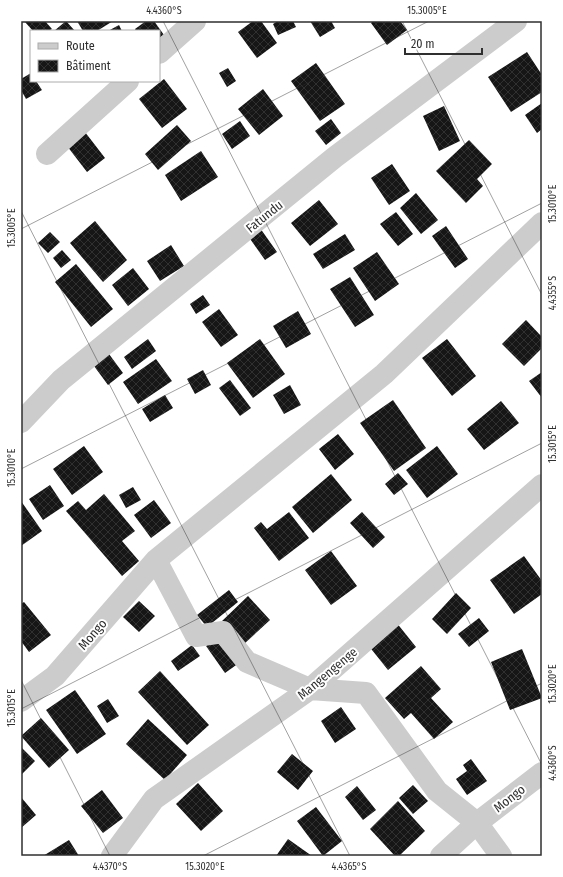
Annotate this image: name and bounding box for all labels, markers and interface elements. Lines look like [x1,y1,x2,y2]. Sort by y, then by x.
text: 4.4360°S [146,5,182,17]
text: 15.3005°E [407,5,447,17]
legend [30,30,160,82]
scale bar [405,30,482,56]
text: 20 m [411,37,435,51]
text: Route [66,39,95,53]
text: Bâtiment [66,59,111,73]
text: 15.3010°E [547,184,559,223]
street label: Fatundu [243,197,286,236]
text: 15.3005°E [6,208,18,248]
text: 4.4355°S [547,276,559,310]
text: 15.3015°E [547,425,559,463]
text: 15.3010°E [6,448,18,487]
street label: Mongo [75,616,110,653]
street label: Mangengenge [294,644,360,703]
text: 15.3020°E [547,664,559,704]
text: 15.3015°E [6,689,18,727]
text: 4.4360°S [547,745,559,781]
street label: Mongo [491,781,528,815]
text: 4.4370°S [93,861,127,873]
text: 15.3020°E [185,861,225,873]
text: 4.4365°S [332,861,366,873]

